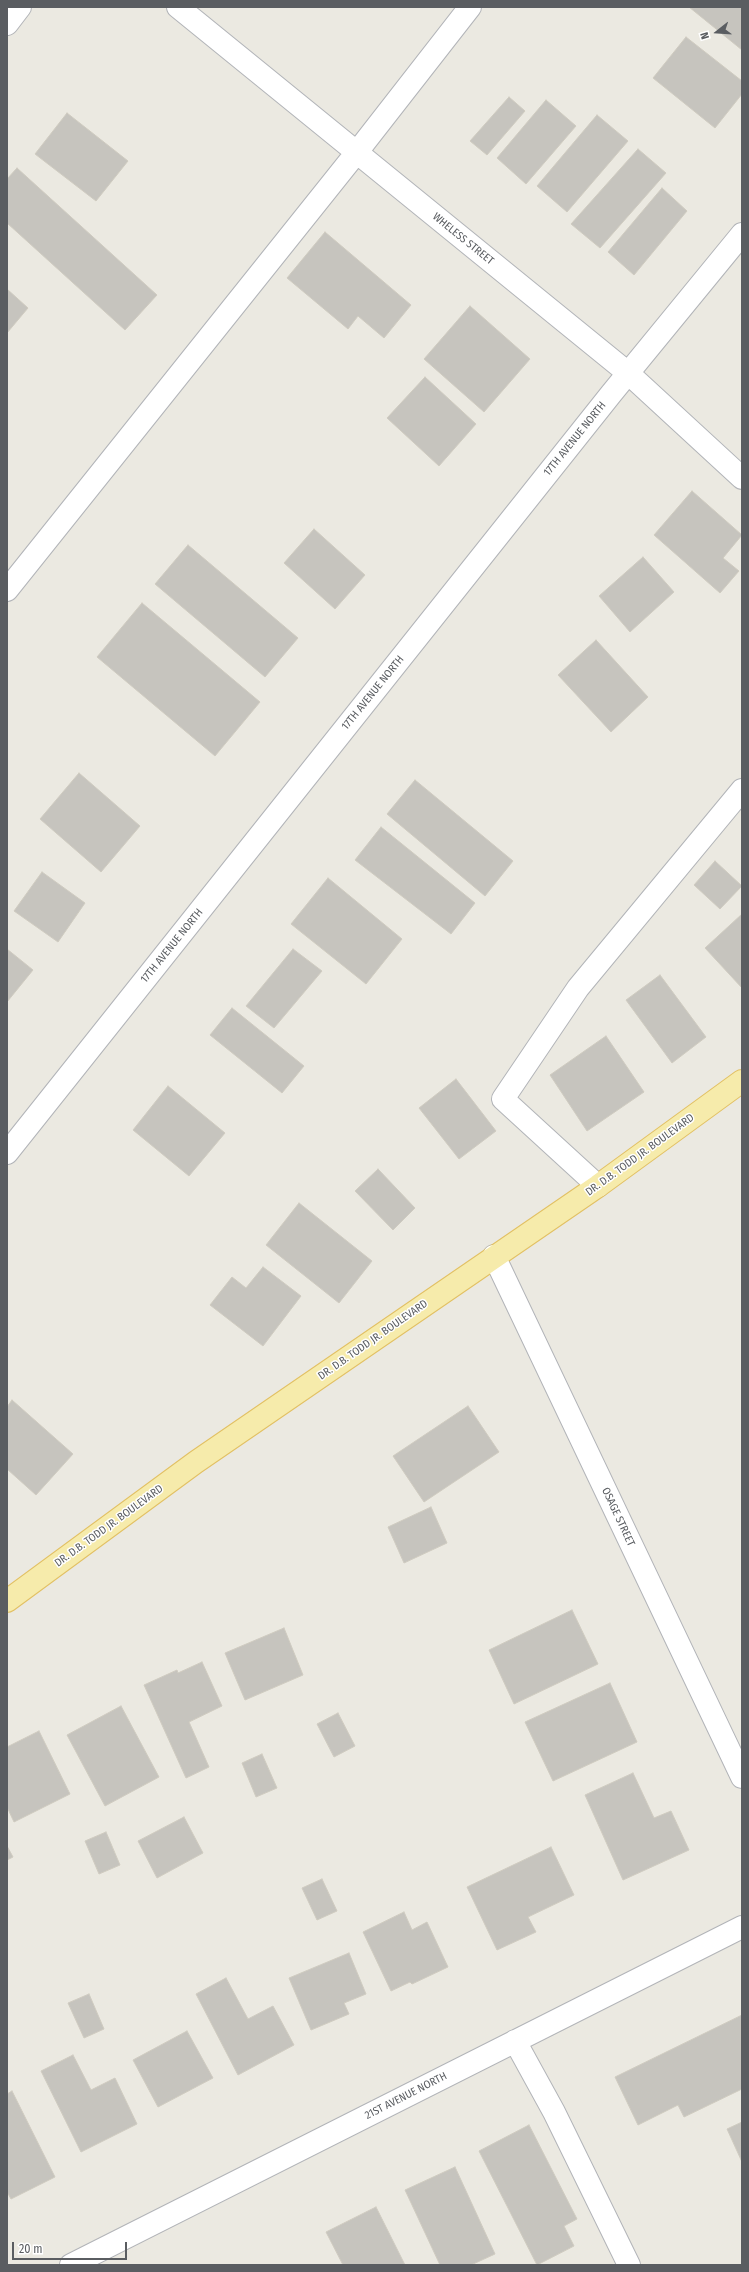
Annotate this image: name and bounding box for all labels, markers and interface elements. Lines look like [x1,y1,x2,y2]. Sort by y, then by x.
north arrow [697,12,737,52]
text: N [698,31,712,41]
street label: WHELESS STREET [430,210,496,268]
street label: 17TH AVENUE NORTH [541,399,609,479]
street label: 17TH AVENUE NORTH [339,653,407,733]
street label: 17TH AVENUE NORTH [138,906,206,986]
street label: DR. D.B. TODD JR. BOULEVARD [583,1111,697,1199]
street label: DR. D.B. TODD JR. BOULEVARD [316,1297,430,1383]
street label: DR. D.B. TODD JR. BOULEVARD [52,1482,166,1570]
street label: OSAGE STREET [599,1485,637,1549]
street label: 21ST AVENUE NORTH [363,2070,449,2122]
scale bar [14,2234,129,2260]
text: 20 m [19,2242,43,2256]

